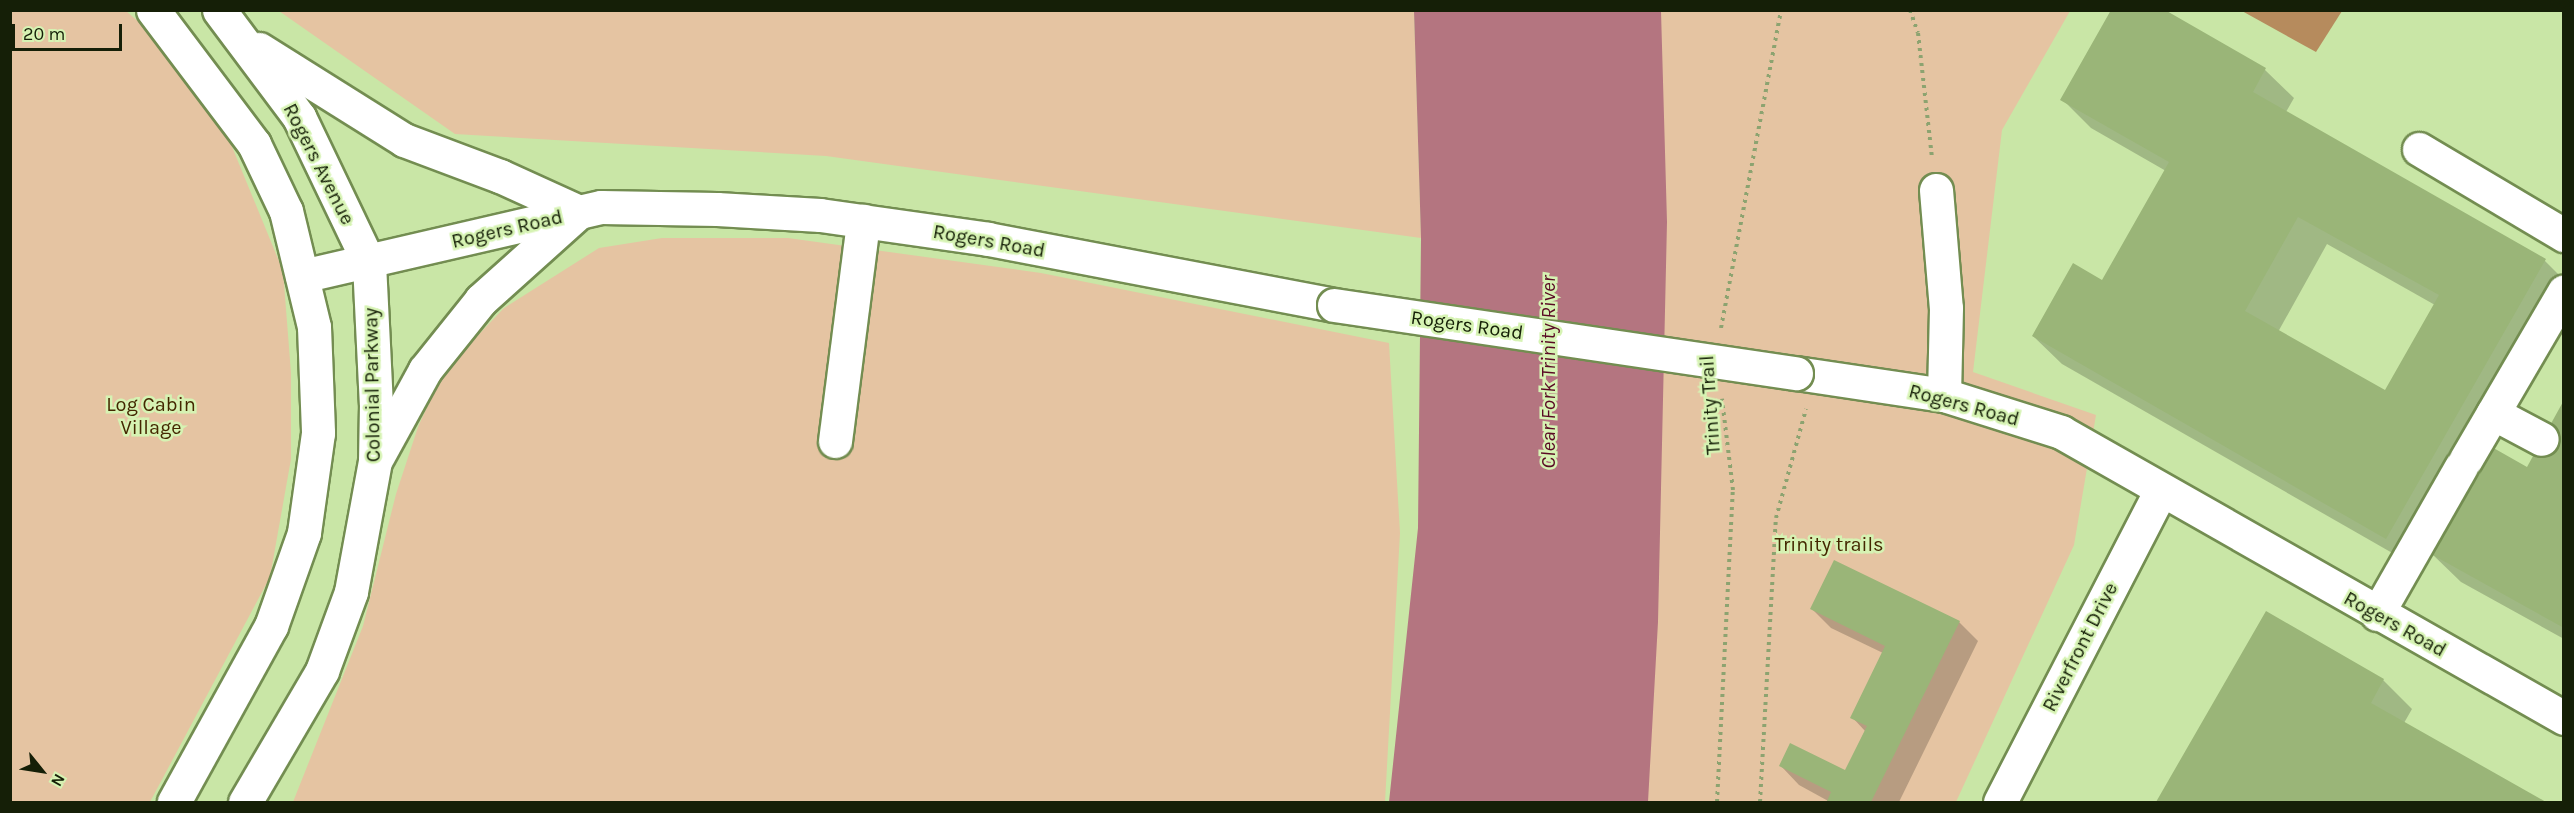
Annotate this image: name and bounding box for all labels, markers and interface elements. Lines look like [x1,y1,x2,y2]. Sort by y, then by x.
scale bar [15,12,124,50]
text: 20 m [23,23,65,45]
street label: Rogers Avenue [278,99,360,229]
street label: Rogers Road [449,205,565,253]
street label: Rogers Road [931,219,1047,263]
water label: Clear Fork Trinity River [1535,275,1561,469]
street label: Rogers Road [1409,305,1525,345]
street label: Colonial Parkway [359,308,385,462]
street label: Trinity Trail [1695,354,1725,456]
street label: Rogers Road [1906,379,2022,431]
park label: Log Cabin Village [106,392,196,439]
park label: Trinity trails [1774,532,1884,556]
street label: Riverfront Drive [2037,578,2123,716]
street label: Rogers Road [2340,586,2450,662]
north arrow [12,741,72,801]
text: N [47,771,69,790]

